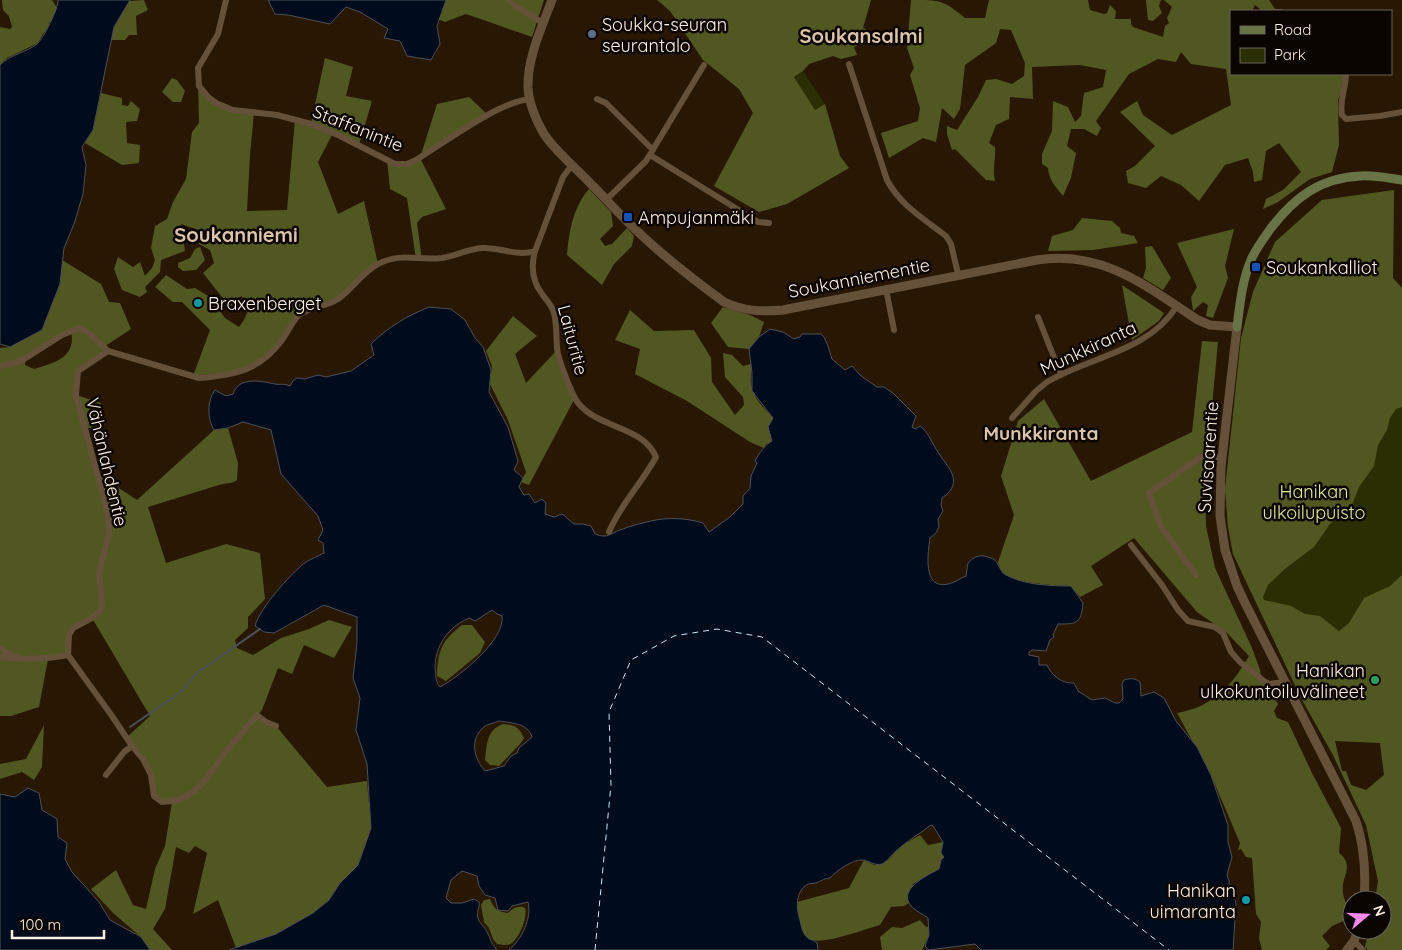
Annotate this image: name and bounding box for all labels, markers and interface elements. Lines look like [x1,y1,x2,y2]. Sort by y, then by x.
legend [1230,10,1392,75]
place label: Soukka-seuran seurantalo [602,13,727,57]
text: Road [1274,20,1311,39]
district label: Soukansalmi [800,23,922,48]
marker: Soukka-seuran seurantalo [586,28,598,40]
text: Park [1274,45,1306,64]
street label: Staffanintie [309,99,407,157]
place label: Ampujanmäki [638,206,754,229]
marker: Ampujanmäki [622,211,634,223]
district label: Soukanniemi [174,222,298,247]
street label: Soukanniementie [786,253,932,303]
place label: Soukankalliot [1266,256,1378,279]
marker: Soukankalliot [1250,261,1262,273]
place label: Braxenberget [208,292,321,315]
marker: Braxenberget [192,297,204,309]
street label: Laituritie [553,302,593,378]
street label: Munkkiranta [1036,316,1140,380]
street label: Vähänlahdentie [81,396,133,528]
street label: Suvisaarentie [1193,401,1223,513]
district label: Munkkiranta [983,421,1099,445]
park label: Hanikan ulkoilupuisto [1263,480,1365,524]
place label: Hanikan ulkokuntoiluvälineet [1200,659,1365,703]
marker: Hanikan ulkokuntoiluvälineet [1369,674,1381,686]
place label: Hanikan uimaranta [1150,879,1236,923]
north arrow [1342,890,1392,940]
marker: Hanikan uimaranta [1240,894,1252,906]
text: N [1369,903,1389,919]
scale bar [12,908,105,940]
text: 100 m [20,915,61,934]

